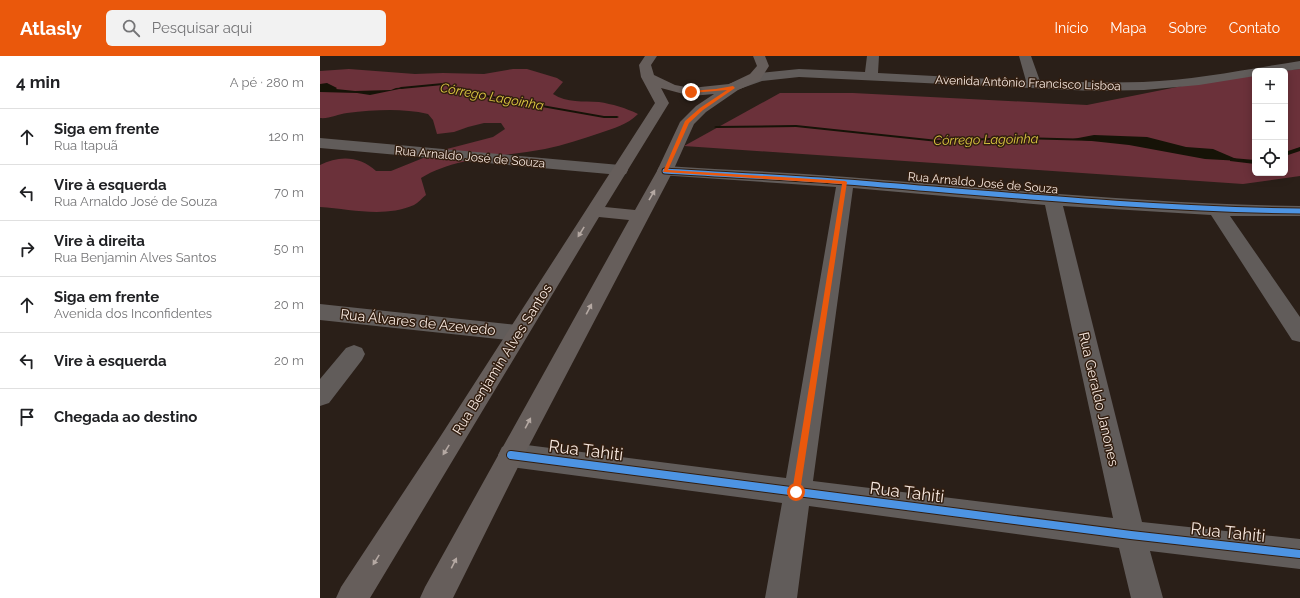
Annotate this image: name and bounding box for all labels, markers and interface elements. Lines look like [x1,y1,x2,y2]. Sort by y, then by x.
search box [106,10,386,46]
text: Atlasly [20,17,82,39]
icon: search [120,17,142,39]
text: Pesquisar aqui [152,19,252,37]
text: Início [1055,20,1088,36]
text: Mapa [1110,20,1146,36]
text: Sobre [1168,20,1207,36]
text: Contato [1229,20,1280,36]
map controls [1252,68,1288,176]
button: + [1252,68,1288,104]
text: 4 min [16,72,60,92]
street label: Avenida Antônio Francisco Lisboa [935,73,1121,93]
text: A pé · 280 m [230,75,304,90]
water label: Córrego Lagoinha [439,80,545,113]
route end [682,83,700,101]
button: − [1252,104,1288,140]
text: Siga em frente [54,120,159,138]
icon: ahead [16,126,38,148]
text: 120 m [268,129,304,144]
water label: Córrego Lagoinha [933,131,1039,148]
text: Rua Itapuã [54,138,118,153]
button: locate [1252,140,1288,176]
street label: Rua Arnaldo José de Souza [394,143,546,171]
street label: Rua Arnaldo José de Souza [907,169,1059,197]
text: Vire à esquerda [54,176,167,194]
icon: left [16,182,38,204]
text: 70 m [274,185,304,200]
one-way arrow [648,189,655,201]
text: Rua Arnaldo José de Souza [54,194,217,209]
one-way arrow [577,226,584,238]
text: Vire à direita [54,232,145,250]
icon: right [16,238,38,260]
text: 50 m [274,241,304,256]
text: Rua Benjamin Alves Santos [54,250,216,265]
street label: Rua Benjamin Alves Santos [449,280,555,437]
text: Siga em frente [54,288,159,306]
icon: ahead [16,294,38,316]
text: 20 m [274,297,304,312]
one-way arrow [586,303,593,315]
street label: Rua Álvares de Azevedo [340,305,497,338]
text: Avenida dos Inconfidentes [54,306,212,321]
street label: Rua Geraldo Janones [1076,330,1122,468]
icon: left [16,350,38,372]
text: Vire à esquerda [54,352,167,370]
text: 20 m [274,353,304,368]
icon: arrive [16,406,38,428]
text: Chegada ao destino [54,408,197,426]
one-way arrow [524,418,531,429]
street label: Rua Tahiti [548,436,624,464]
one-way arrow [442,445,449,456]
street label: Rua Tahiti [869,478,945,506]
route start [787,483,805,501]
street label: Rua Tahiti [1190,518,1266,546]
one-way arrow [372,555,380,565]
one-way arrow [451,558,458,569]

